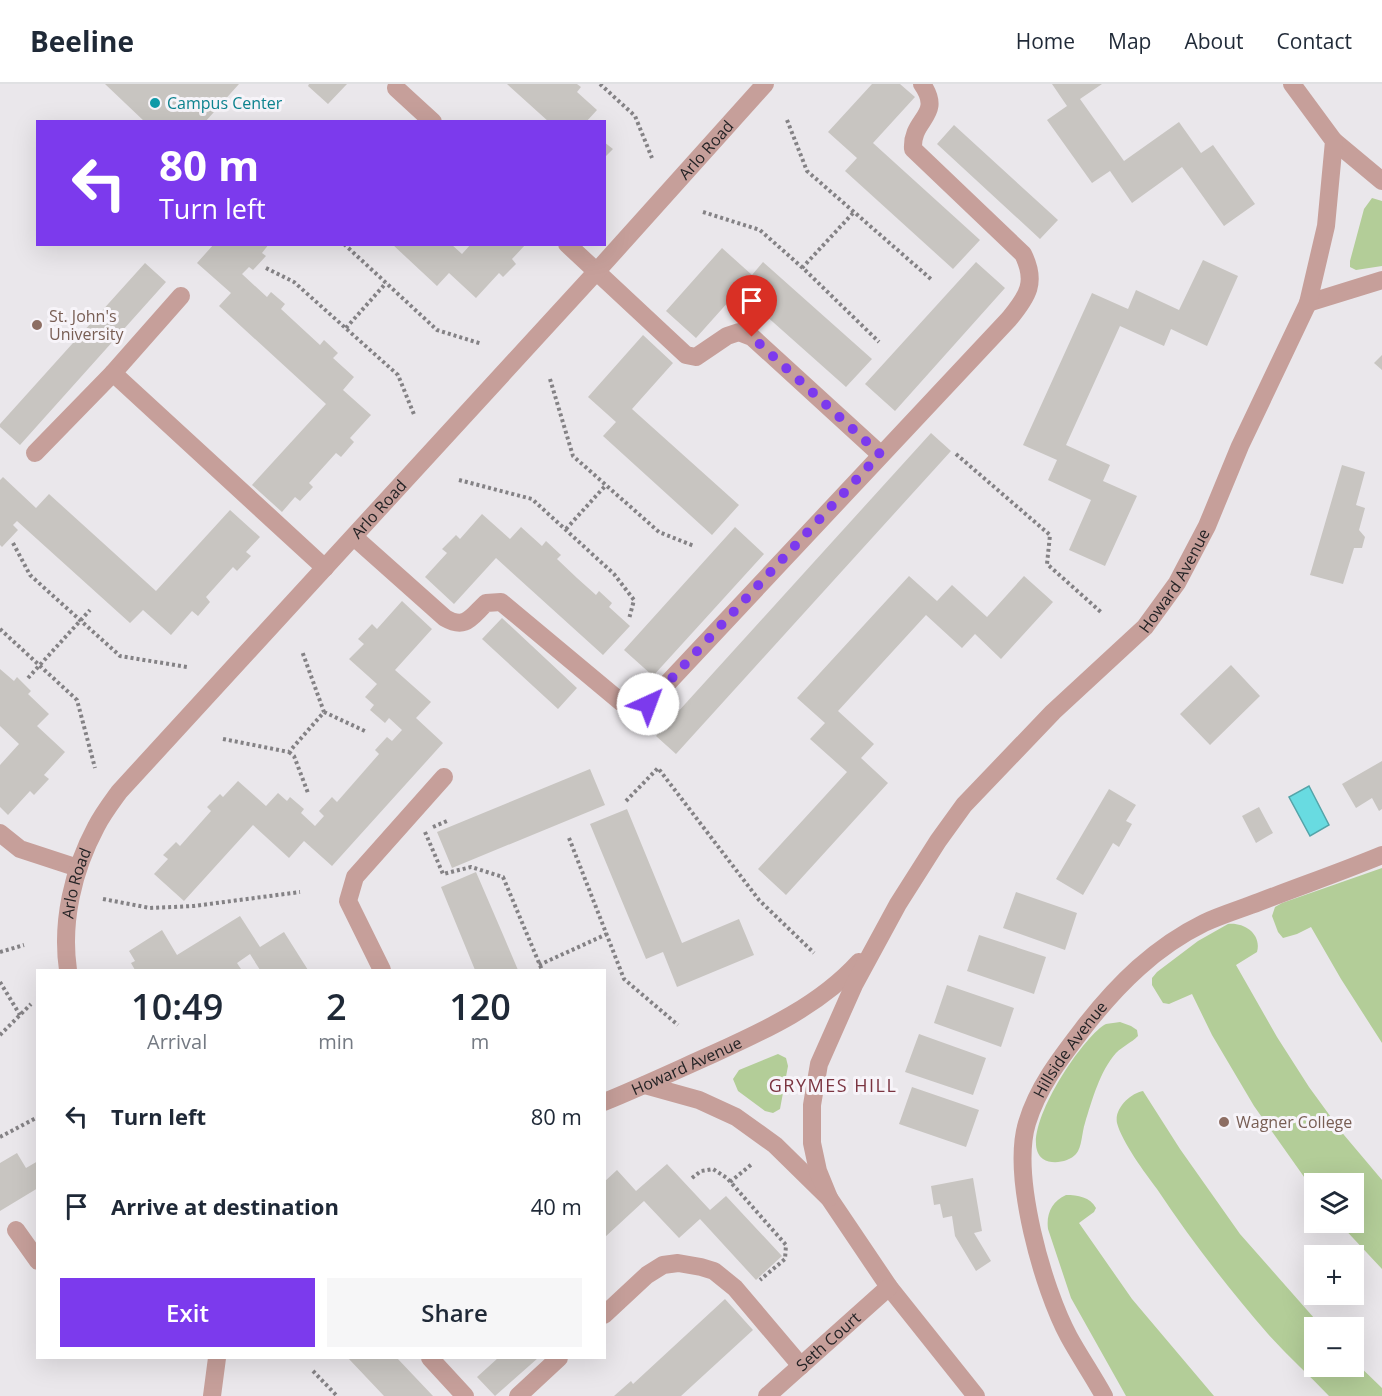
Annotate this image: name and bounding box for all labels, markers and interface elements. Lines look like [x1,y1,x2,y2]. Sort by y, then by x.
text: Beeline [30,22,134,60]
text: Home [1016,27,1075,55]
text: Map [1108,27,1151,55]
text: About [1184,27,1244,55]
text: Contact [1277,27,1352,55]
place label: Campus Center [167,92,283,114]
marker: Campus Center [148,96,162,110]
street label: Arlo Road [673,115,738,184]
text: 80 m [159,136,259,193]
icon: left [60,144,138,222]
text: Turn left [159,190,266,227]
pin [726,275,777,337]
icon: arrive [735,284,768,317]
place label: St. John's University [49,305,124,345]
marker: St. John's University [30,318,44,332]
street label: Arlo Road [346,475,411,543]
street label: Howard Avenue [1133,525,1215,637]
position arrow [616,672,680,736]
street label: Arlo Road [56,844,96,920]
text: 10:49 [131,982,223,1031]
text: 2 [326,982,347,1031]
text: 120 [449,982,511,1031]
street label: Hillside Avenue [1028,996,1112,1101]
text: Arrival [147,1028,207,1055]
text: min [318,1028,354,1055]
text: m [471,1028,489,1055]
street label: Howard Avenue [628,1031,745,1100]
district label: GRYMES HILL [769,1073,897,1097]
icon: left [60,1100,93,1133]
text: Turn left [111,1101,206,1131]
text: 80 m [531,1101,582,1131]
place label: Wagner College [1236,1111,1352,1133]
marker: Wagner College [1217,1115,1231,1129]
map controls [1304,1173,1364,1377]
button: layers [1304,1173,1364,1233]
icon: arrive [60,1190,93,1223]
text: Arrive at destination [111,1191,339,1221]
text: 40 m [531,1191,582,1221]
button: + [1304,1245,1364,1305]
button: Exit [60,1278,315,1347]
button: Share [327,1278,582,1347]
street label: Seth Court [791,1307,865,1376]
button: − [1304,1317,1364,1377]

